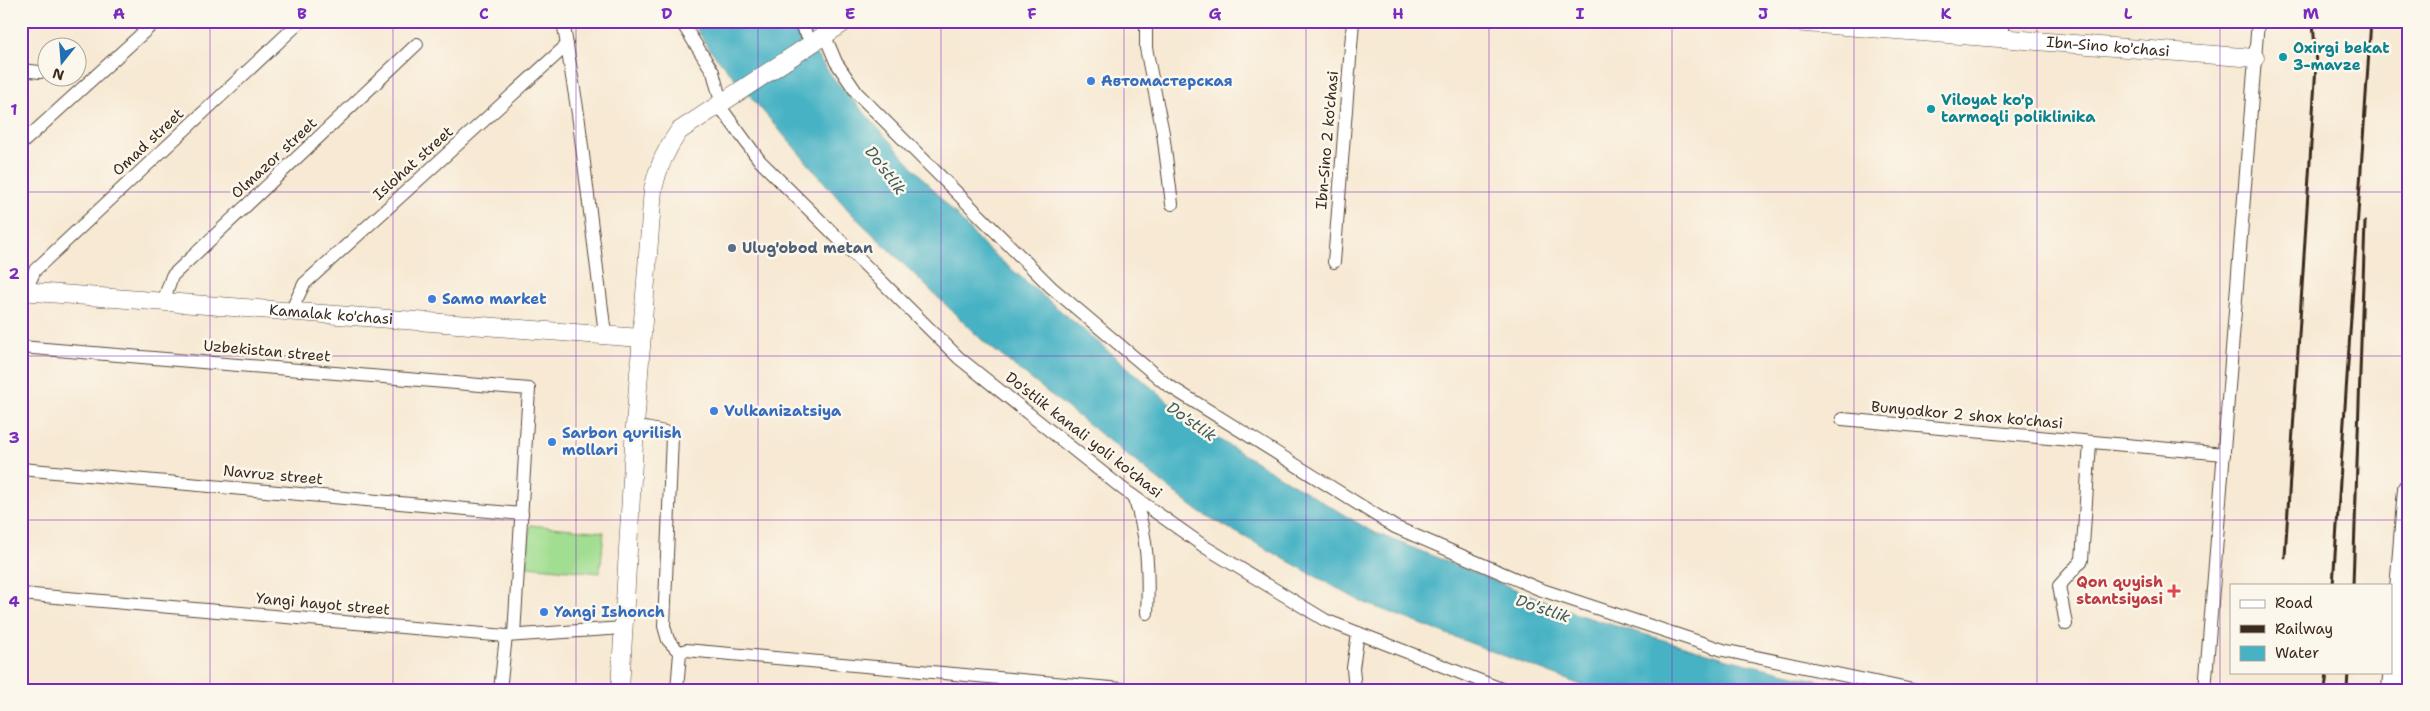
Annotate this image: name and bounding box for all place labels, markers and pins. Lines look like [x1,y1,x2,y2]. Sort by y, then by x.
place label: Oxirgi bekat 3-mavze [2293,38,2389,75]
marker: Oxirgi bekat 3-mavze [2277,51,2289,63]
place label: Автомастерская [1101,71,1233,91]
marker: Автомастерская [1085,75,1097,87]
place label: Viloyat ko'p tarmoqli poliklinika [1941,90,2096,127]
marker: Viloyat ko'p tarmoqli poliklinika [1925,103,1937,115]
place label: Ulug'obod metan [742,238,873,258]
marker: Ulug'obod metan [726,242,738,254]
place label: Samo market [442,289,546,309]
marker: Samo market [426,293,438,305]
place label: Vulkanizatsiya [724,401,842,421]
marker: Vulkanizatsiya [708,405,720,417]
place label: Sarbon qurilish mollari [562,423,682,460]
marker: Sarbon qurilish mollari [546,436,558,448]
place label: Qon quyish stantsiyasi [2076,572,2163,609]
marker: Qon quyish stantsiyasi [2167,584,2181,598]
place label: Yangi Ishonch [554,602,665,622]
marker: Yangi Ishonch [538,606,550,618]

